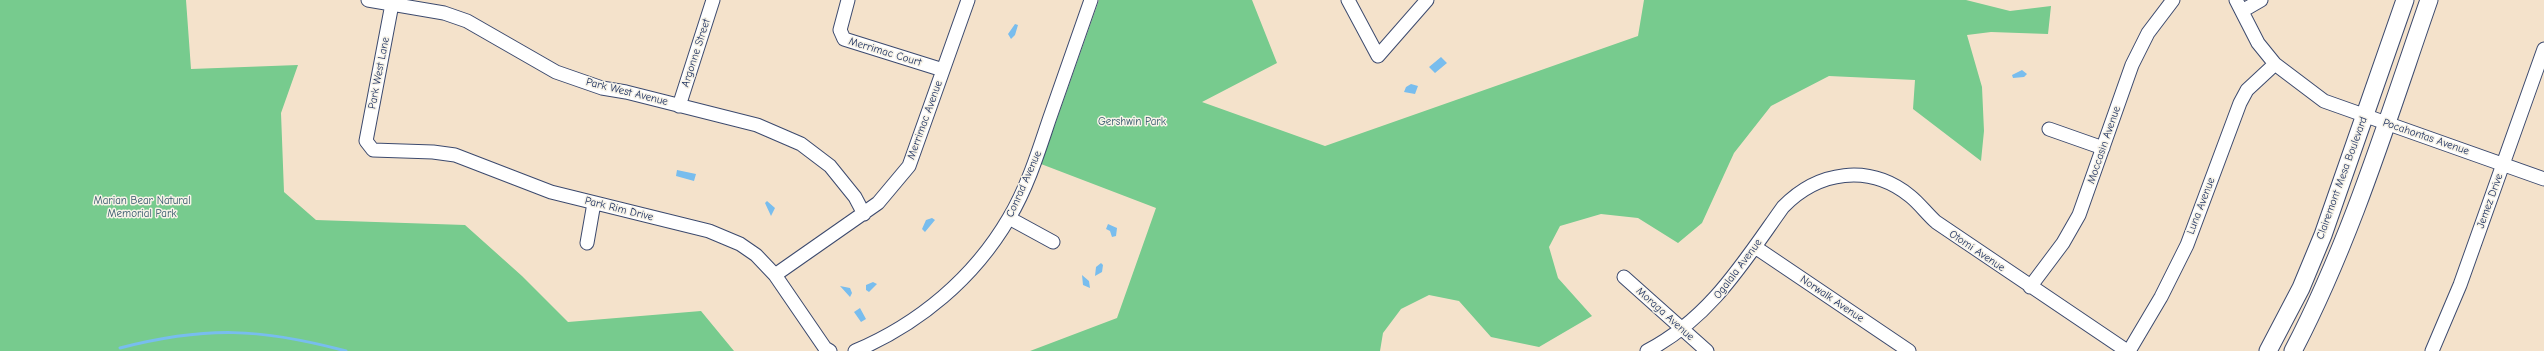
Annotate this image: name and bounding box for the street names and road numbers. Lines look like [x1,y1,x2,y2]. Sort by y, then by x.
street label: Argonne Street [679,17,713,89]
street label: Merrimac Court [847,35,923,69]
street label: Park West Lane [366,36,392,110]
street label: Park West Avenue [585,75,669,109]
street label: Merrimac Avenue [905,79,945,161]
street label: Moccasin Avenue [2084,104,2124,186]
street label: Clairemont Mesa Boulevard [2314,115,2370,241]
street label: Pocahontas Avenue [2381,116,2471,158]
street label: Conrad Avenue [1003,149,1045,219]
street label: Jemez Drive [2474,172,2506,230]
street label: Luna Avenue [2184,176,2218,236]
street label: Park Rim Drive [583,194,655,224]
street label: Otomi Avenue [1947,227,2007,275]
street label: Ogalala Avenue [1711,236,1765,302]
street label: Norwalk Avenue [1797,273,1867,325]
street label: Moraga Avenue [1633,284,1697,344]

